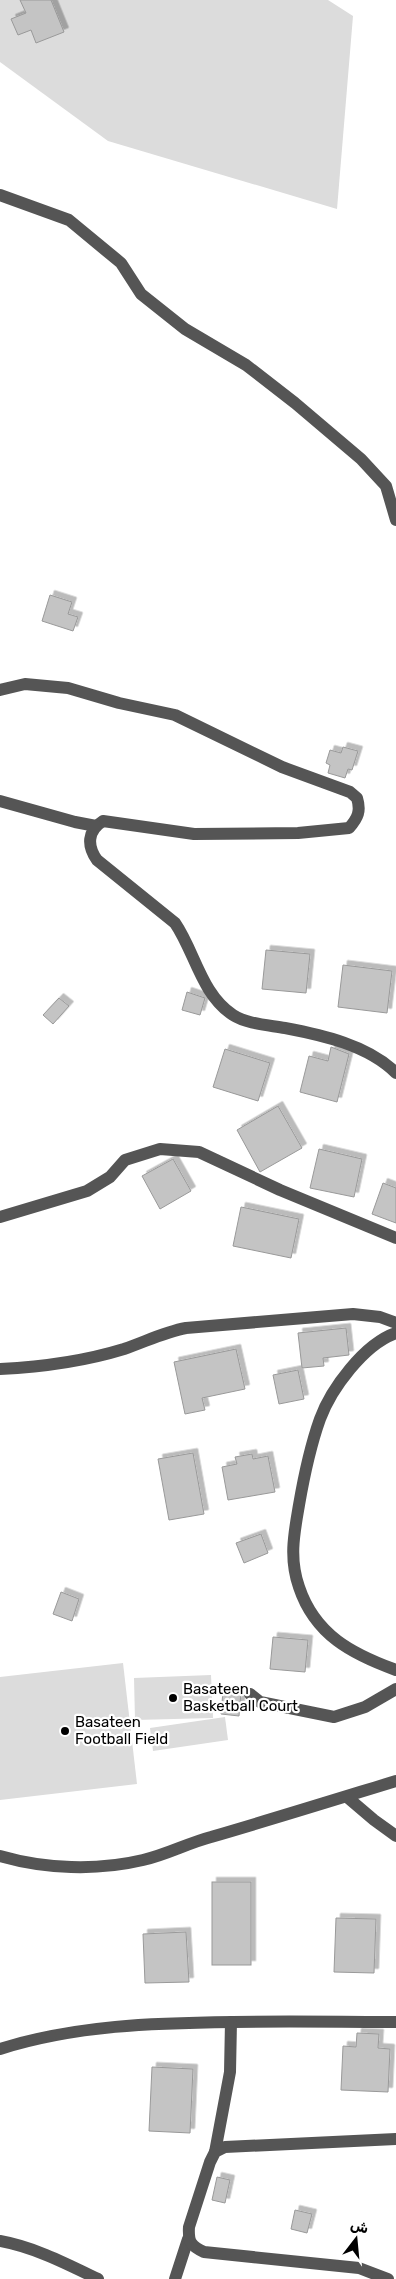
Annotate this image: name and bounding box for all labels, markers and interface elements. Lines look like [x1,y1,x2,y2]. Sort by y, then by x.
place label: Basateen Basketball Court [183,1680,298,1715]
marker: Basateen Basketball Court [167,1692,179,1704]
place label: Basateen Football Field [75,1713,168,1748]
marker: Basateen Football Field [59,1725,71,1737]
north arrow [331,2214,381,2264]
text: ش [349,2216,371,2238]

